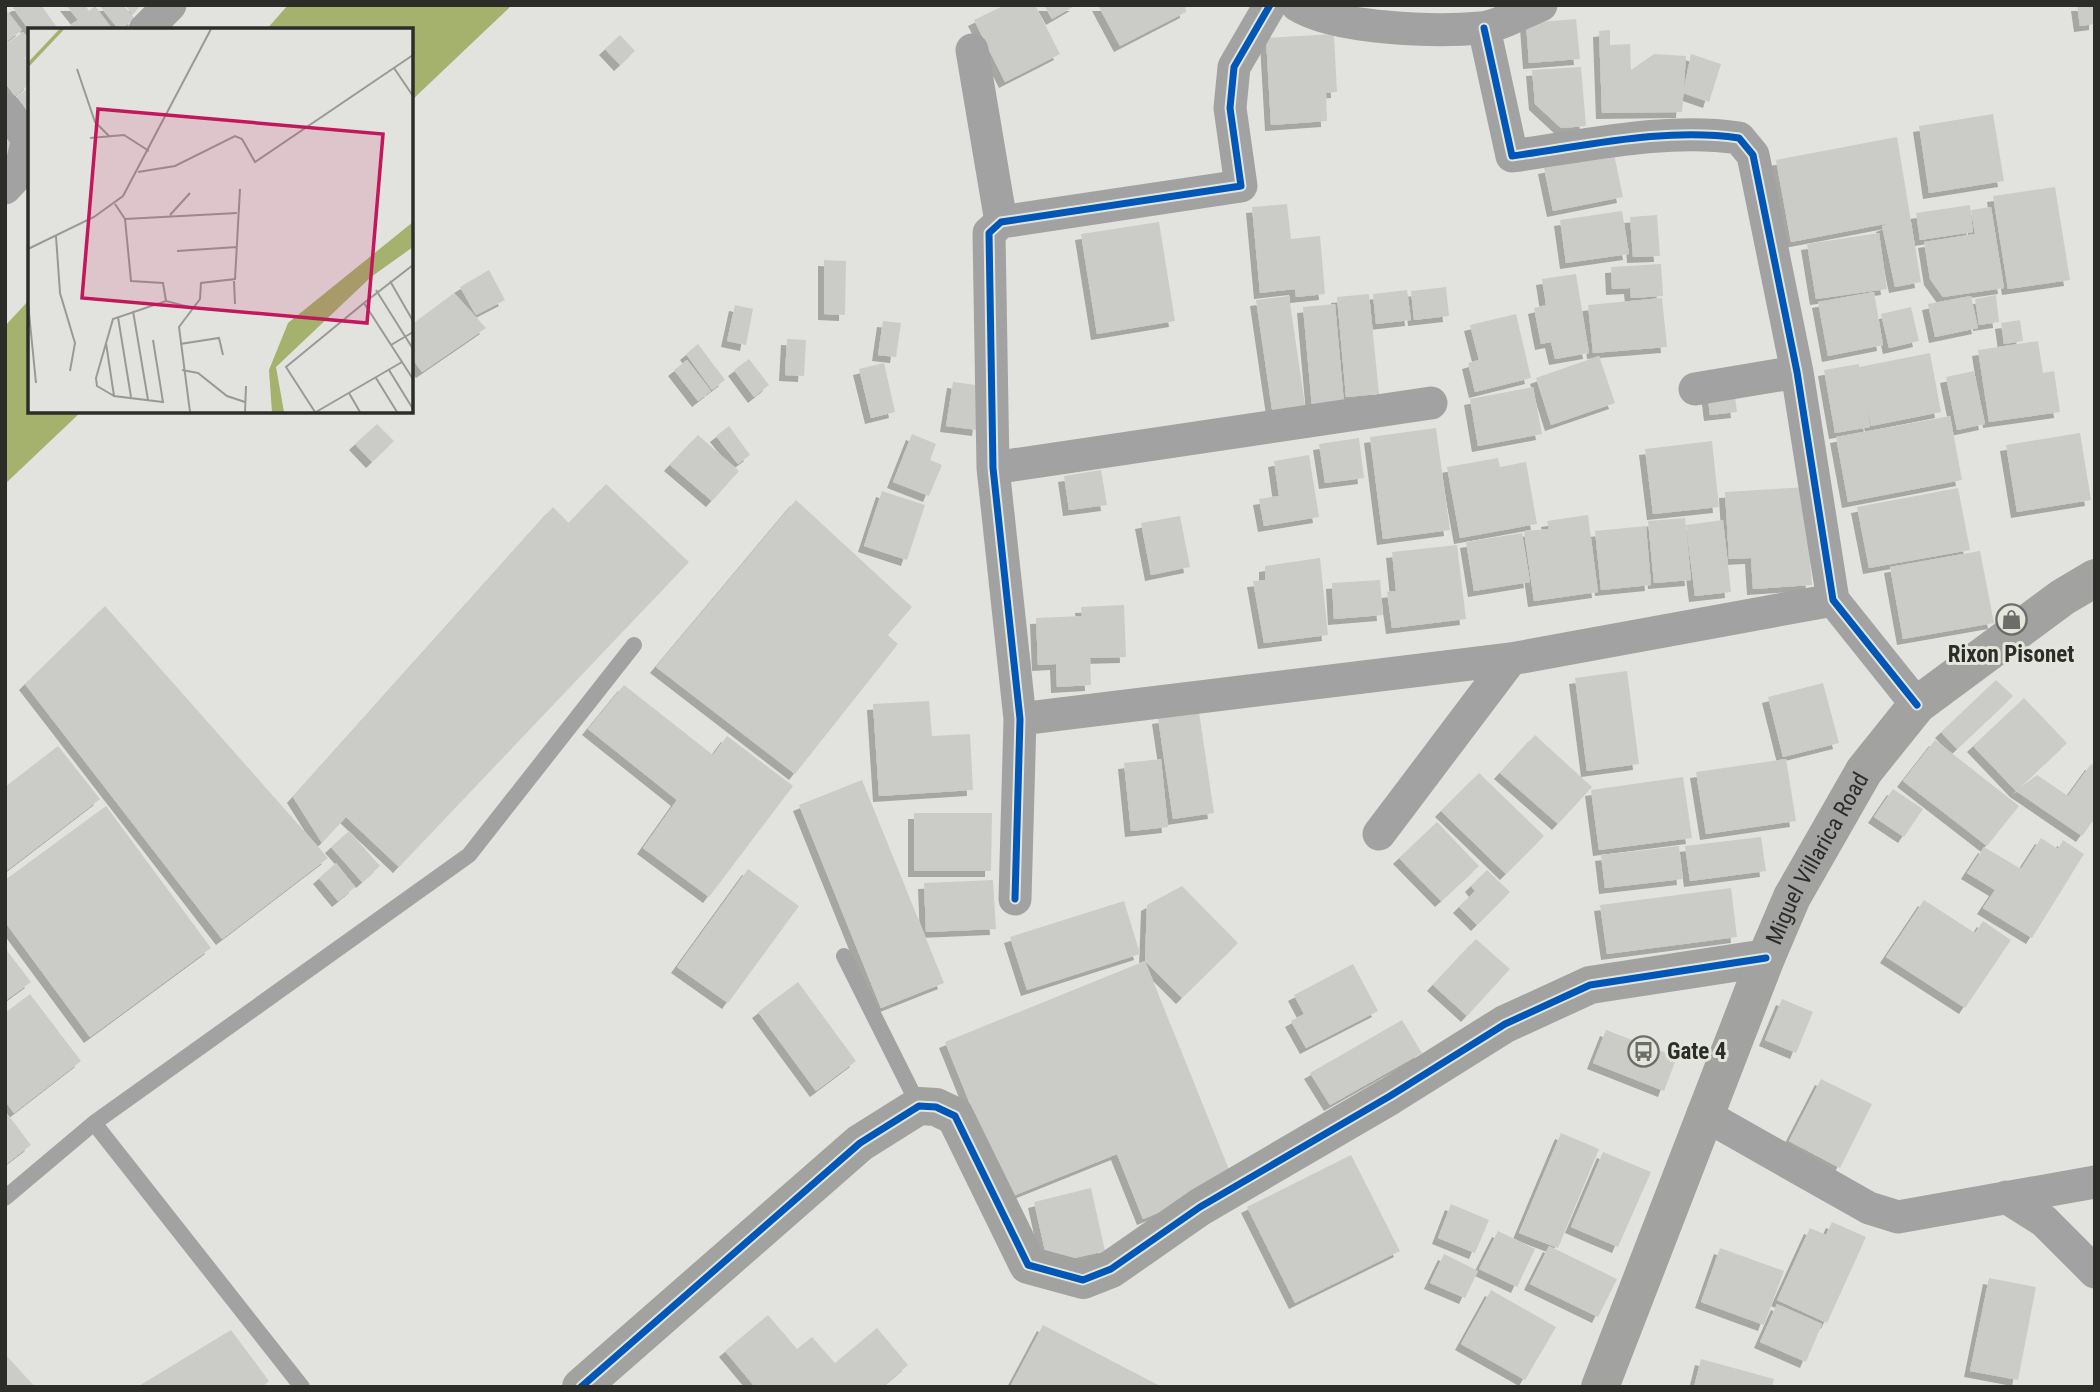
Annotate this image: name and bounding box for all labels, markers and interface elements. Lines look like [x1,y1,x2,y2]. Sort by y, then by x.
inset map [28,28,413,413]
shop icon: Rixon Pisonet [1994,603,2028,637]
place label: Rixon Pisonet [1948,641,2074,668]
street label: Miguel Villarica Road [1760,768,1874,949]
bus stop icon: Gate 4 [1627,1034,1661,1068]
place label: Gate 4 [1667,1038,1726,1065]

